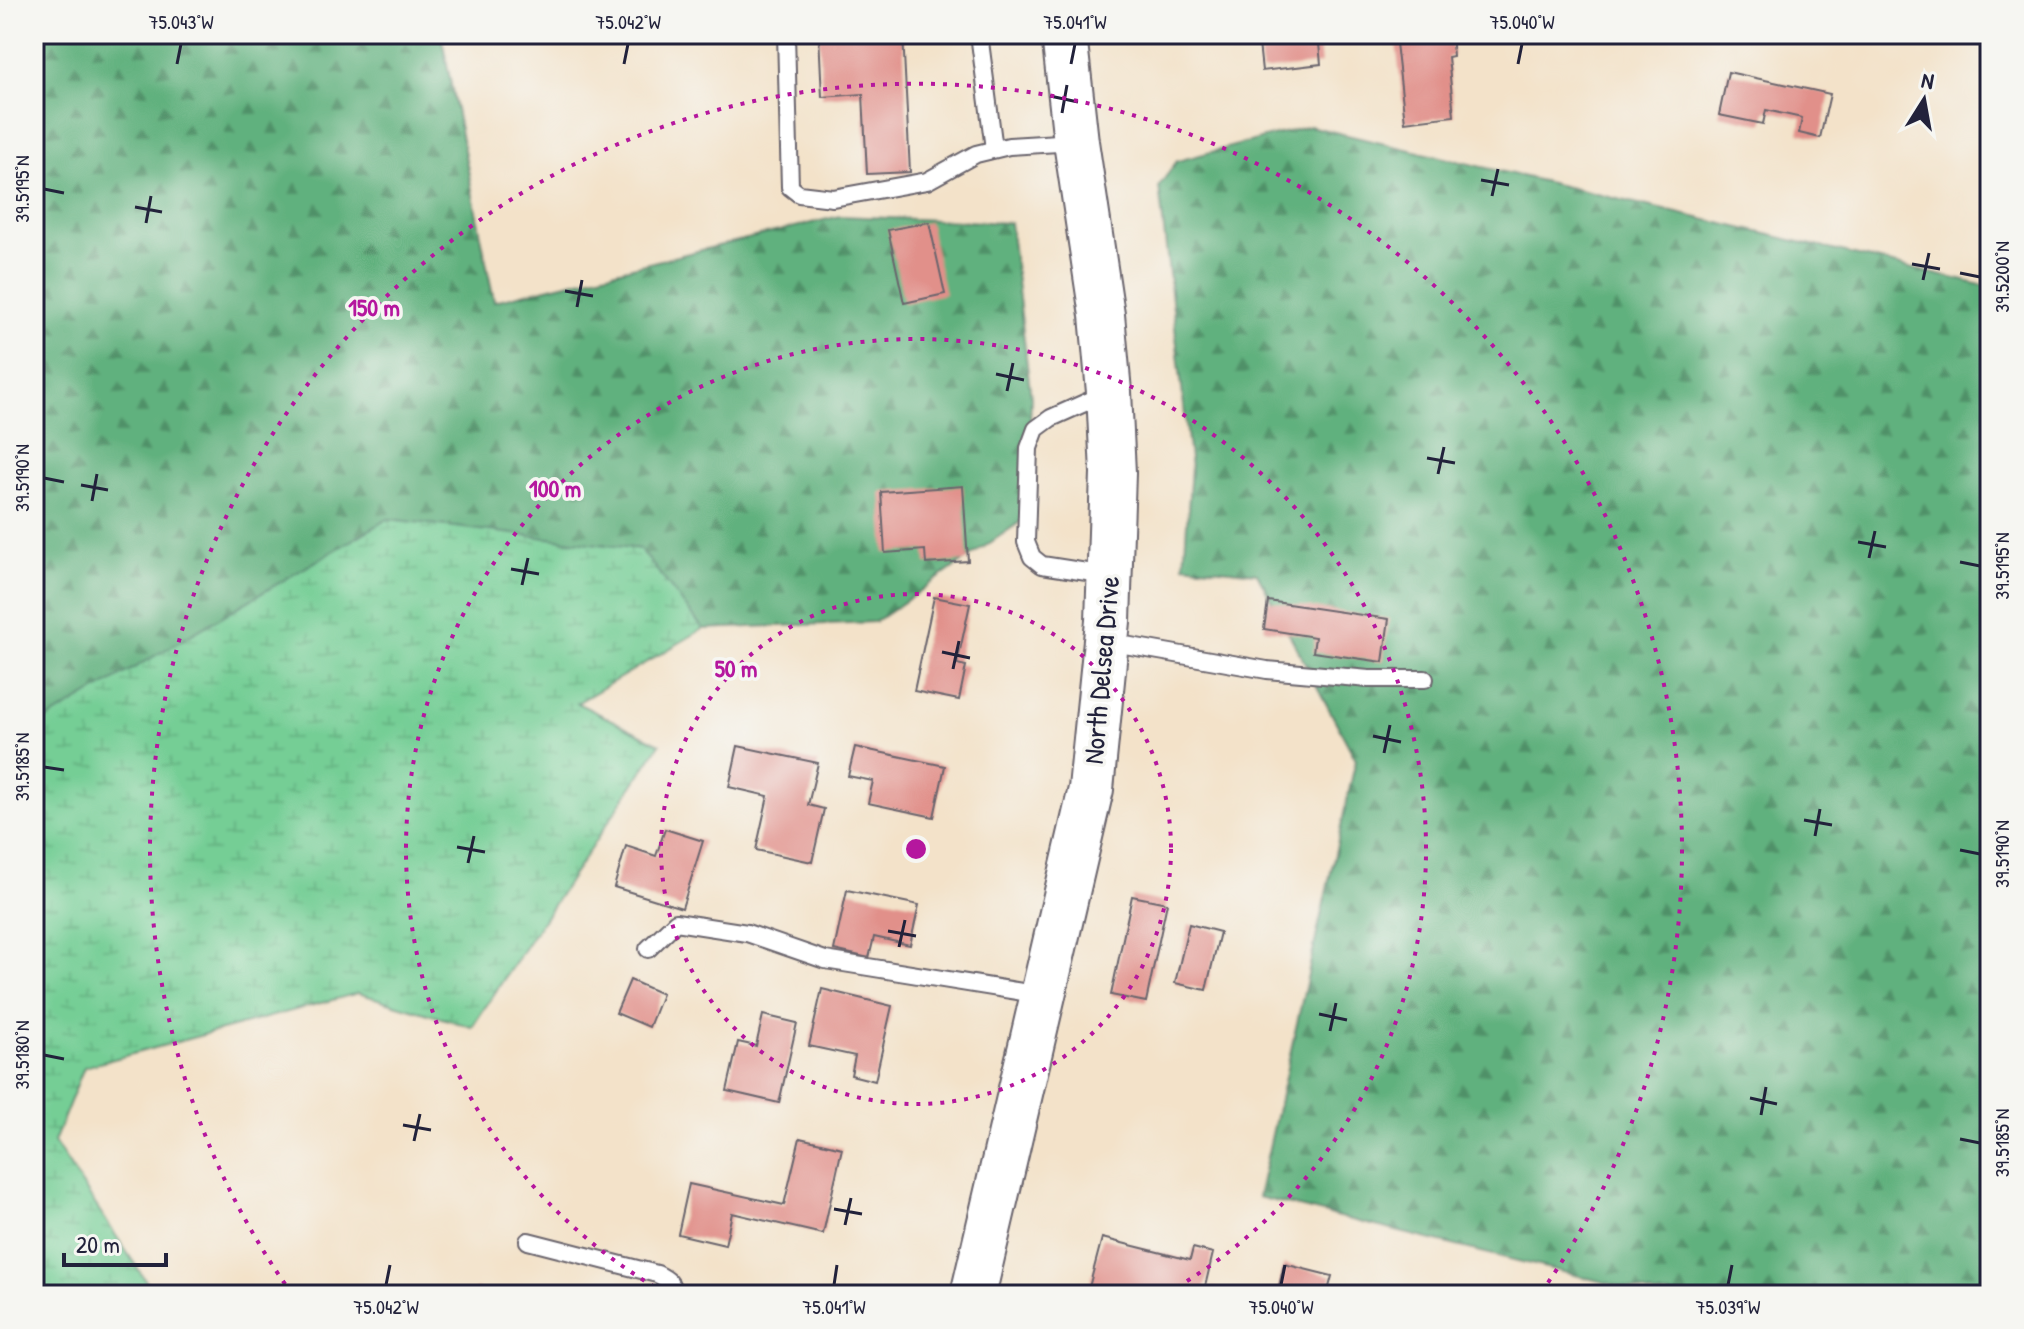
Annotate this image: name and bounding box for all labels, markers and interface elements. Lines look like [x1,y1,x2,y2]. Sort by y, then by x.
text: 75.043°W [148,8,214,35]
text: 75.042°W [595,8,661,35]
text: 75.041°W [1043,8,1107,35]
text: 75.040°W [1489,8,1555,35]
north arrow [1884,60,1964,140]
text: N [1919,65,1937,96]
text: 39.5195°N [8,155,35,223]
text: 39.5200°N [1988,241,2015,313]
text: 150 m [348,291,400,323]
text: 39.5190°N [8,444,35,512]
text: 100 m [529,472,581,504]
text: 39.5195°N [1988,532,2015,600]
street label: North Delsea Drive [1074,574,1128,766]
text: 50 m [715,652,757,684]
text: 39.5185°N [8,733,35,801]
text: 39.5190°N [1988,820,2015,888]
centre of rings [902,835,930,863]
text: 39.5180°N [8,1020,35,1090]
text: 39.5185°N [1988,1109,2015,1177]
scale bar [64,1217,166,1267]
text: 20 m [76,1228,120,1260]
text: 75.042°W [353,1293,419,1320]
text: 75.041°W [802,1293,866,1320]
text: 75.040°W [1248,1293,1314,1320]
text: 75.039°W [1696,1293,1761,1320]

